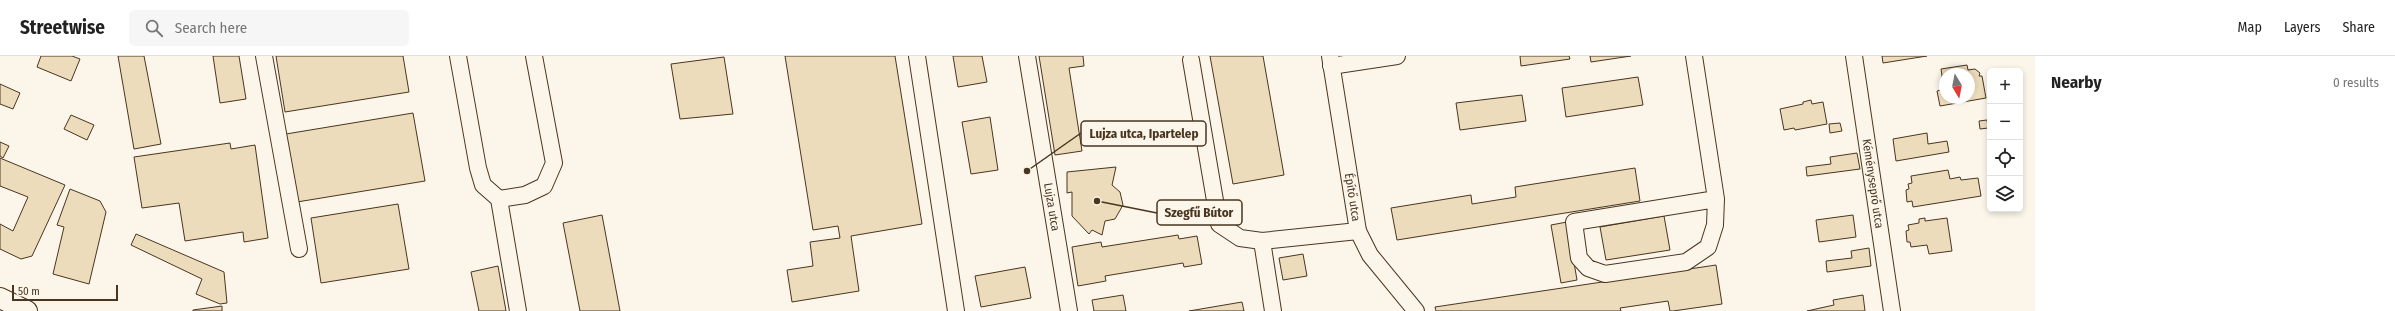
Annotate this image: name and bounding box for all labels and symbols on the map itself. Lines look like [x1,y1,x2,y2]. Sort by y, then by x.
north arrow [1939,68,1975,104]
callout: Lujza utca, Ipartelep [1081,121,1206,146]
text: Lujza utca, Ipartelep [1090,126,1198,141]
street label: Kéményseprő utca [1859,138,1887,229]
street label: Építő utca [1342,172,1363,223]
street label: Lujza utca [1041,182,1063,232]
callout: Szegfű Bútor [1157,200,1242,225]
text: Szegfű Bútor [1165,205,1234,220]
scale bar [12,283,118,302]

